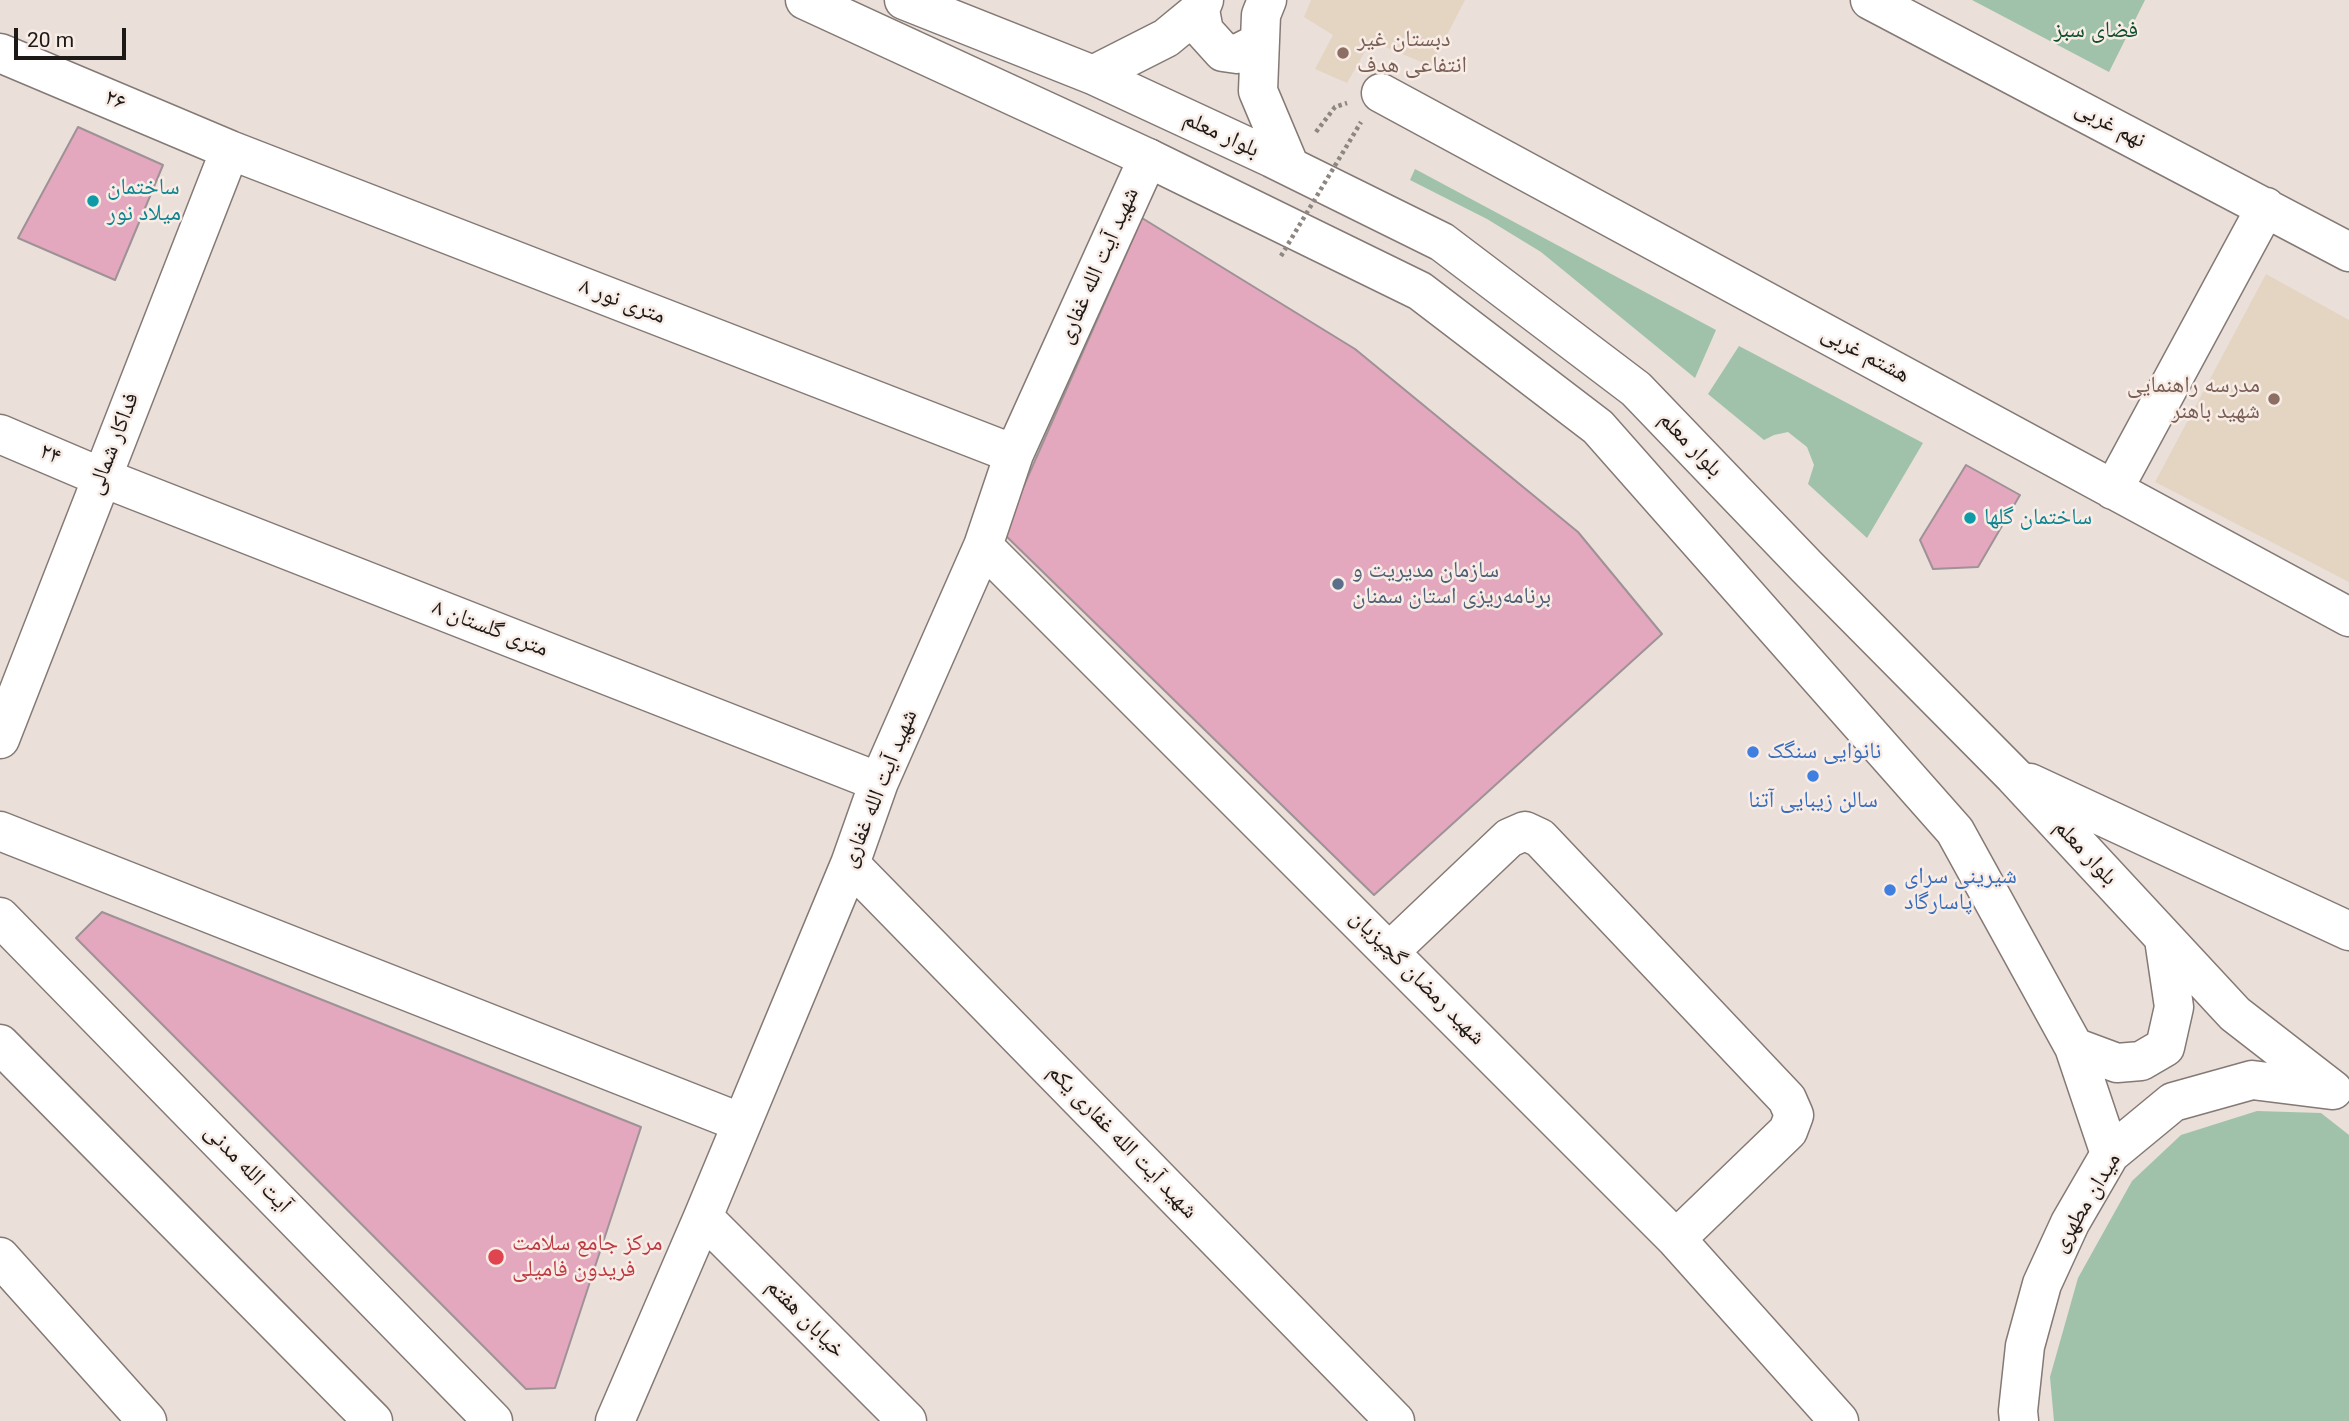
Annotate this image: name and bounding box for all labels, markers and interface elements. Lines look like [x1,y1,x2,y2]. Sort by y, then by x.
scale bar [18,14,130,58]
park label: فضای سبز [2054,17,2138,45]
place label: دبستان غیر انتفاعی هدف [1357,26,1467,80]
text: 20 m [27,28,74,52]
marker: دبستان غیر انتفاعی هدف [1335,45,1351,61]
street label: ۲۶ [100,84,130,118]
street label: نهم غربی [2070,95,2150,155]
street label: بلوار معلم [1179,105,1263,165]
place label: ساختمان میلاد نور [107,174,181,228]
street label: شهید آیت الله غفاری [1052,184,1146,348]
marker: ساختمان میلاد نور [85,193,101,209]
street label: ۸ متری نور [575,273,669,331]
street label: هشتم غربی [1816,320,1914,390]
place label: مدرسه راهنمایی شهید باهنر [2127,372,2260,426]
street label: فداکار شمالی [82,389,146,499]
marker: مدرسه راهنمایی شهید باهنر [2266,391,2282,407]
street label: بلوار معلم [1652,406,1728,484]
street label: ۲۴ [35,438,65,472]
place label: ساختمان گلها [1984,504,2092,532]
marker: ساختمان گلها [1962,510,1978,526]
place label: سازمان مدیریت و برنامه‌ریزی استان سمنان [1352,557,1551,611]
marker: سازمان مدیریت و برنامه‌ریزی استان سمنان [1330,576,1346,592]
street label: ۸ متری گلستان [428,594,552,664]
street label: شهید آیت الله غفاری [836,706,924,872]
place label: نانوایی سنگک [1767,738,1881,766]
marker: نانوایی سنگک [1745,744,1761,760]
marker: سالن زیبایی آتنا [1805,768,1821,784]
place label: سالن زیبایی آتنا [1748,787,1878,815]
street label: بلوار معلم [2047,814,2123,892]
place label: شیرینی سرای پاسارگاد [1904,863,2017,917]
marker: شیرینی سرای پاسارگاد [1882,882,1898,898]
street label: شهید رمضان گچپزیان [1343,904,1491,1052]
street label: شهید آیت الله غفاری یکم [1041,1059,1203,1225]
street label: آیت الله مدنی [198,1119,296,1219]
street label: میدان مطهری [2046,1148,2128,1258]
place label: مرکز جامع سلامت فریدون فامیلی [512,1230,662,1284]
marker: مرکز جامع سلامت فریدون فامیلی [486,1247,506,1267]
street label: خیابان هفتم [760,1274,850,1364]

